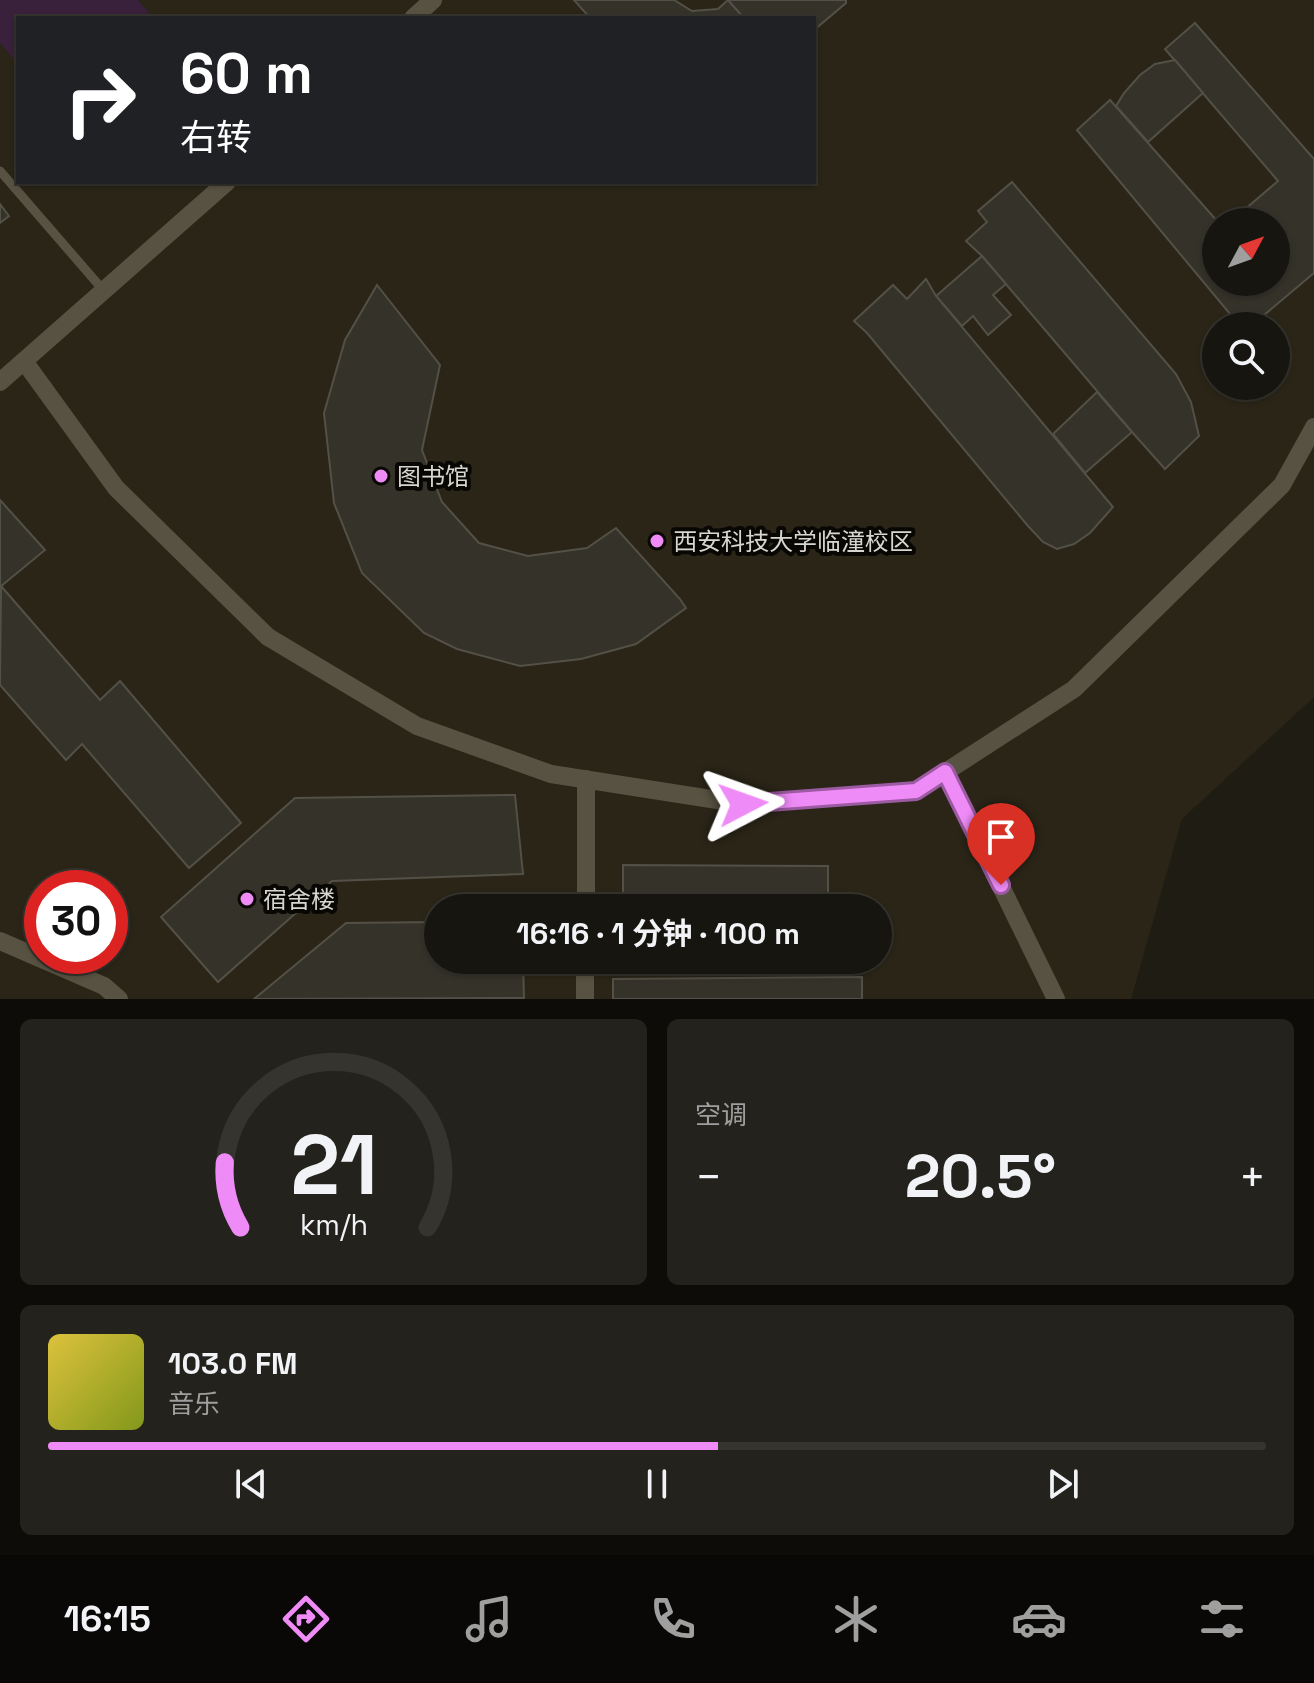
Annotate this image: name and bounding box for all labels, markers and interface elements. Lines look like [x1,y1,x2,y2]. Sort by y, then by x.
text: 60 m [180,38,313,109]
icon: right [48,48,152,152]
text: 右转 [180,115,252,161]
north arrow [1202,208,1290,296]
map controls [1202,208,1290,400]
button: search [1202,312,1290,400]
place label: 图书馆 [397,461,469,492]
marker: 图书馆 [372,467,390,485]
place label: 西安科技大学临潼校区 [673,526,913,557]
marker: 西安科技大学临潼校区 [648,532,666,550]
position arrow [701,762,785,846]
pin [967,803,1035,885]
icon: arrive [979,815,1023,859]
speed limit sign: 30 [24,870,128,974]
place label: 宿舍楼 [263,884,335,915]
marker: 宿舍楼 [238,890,256,908]
text: 16:16 · 1 分钟 · 100 m [516,914,800,953]
text: 空调 [695,1098,747,1132]
text: 21 [290,1112,377,1218]
text: 20.5° [905,1138,1056,1215]
text: − [695,1149,722,1205]
text: + [1239,1149,1266,1205]
text: km/h [299,1207,368,1243]
text: 103.0 FM [168,1344,297,1383]
text: 音乐 [168,1387,220,1421]
icon: previous [229,1462,273,1506]
icon: pause [635,1462,679,1506]
icon: next [1041,1462,1085,1506]
icon: directions [278,1591,334,1647]
icon: music [461,1591,517,1647]
icon: phone [645,1591,701,1647]
icon: climate [828,1591,884,1647]
icon: car [1011,1591,1067,1647]
icon: filters [1194,1591,1250,1647]
text: 16:15 [64,1596,151,1642]

